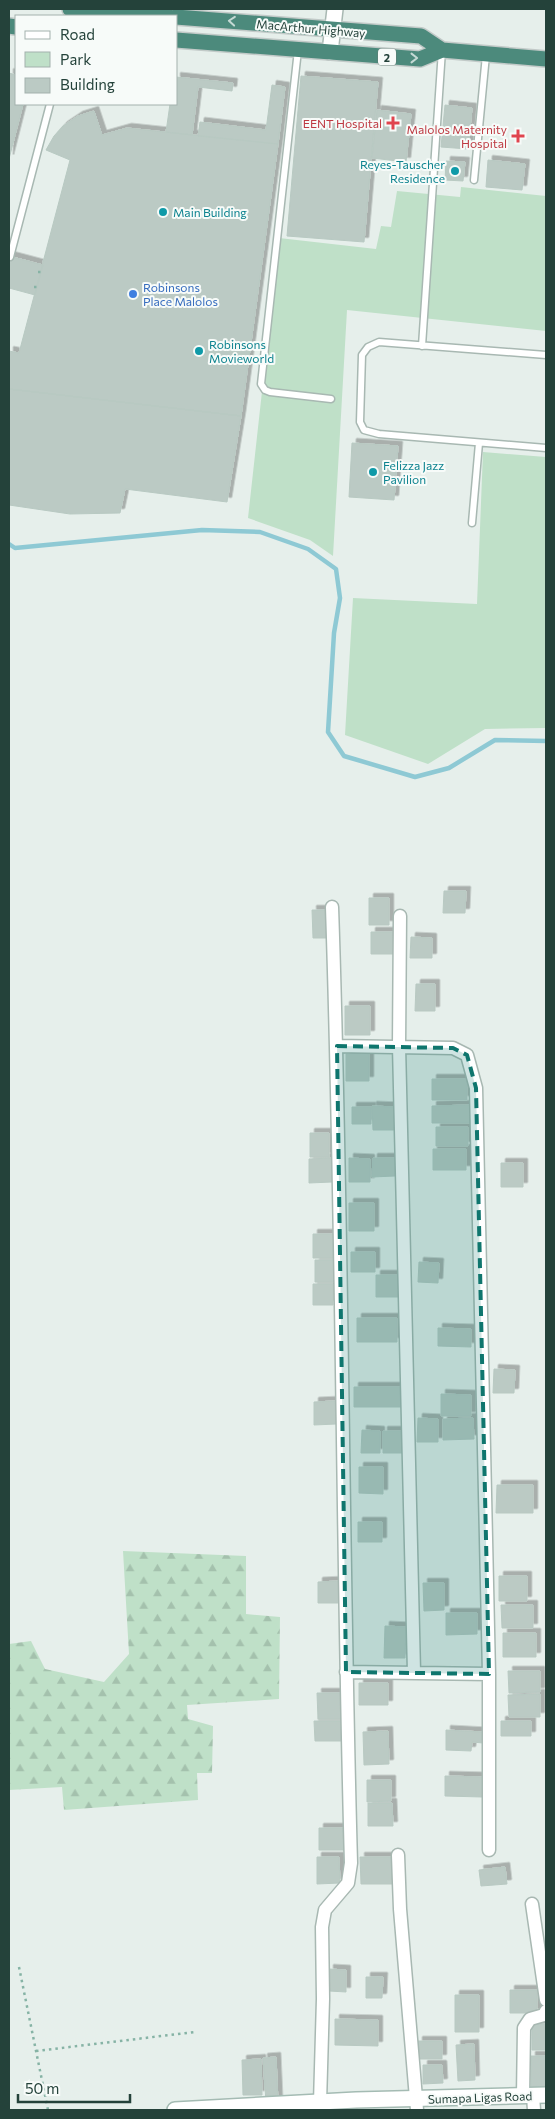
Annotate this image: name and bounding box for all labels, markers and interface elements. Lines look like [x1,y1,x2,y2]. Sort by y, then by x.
legend [15,15,178,105]
one-way arrow [227,16,235,27]
street label: MacArthur Highway [256,16,366,40]
text: Road [60,25,95,43]
road number: 2 [378,48,396,66]
text: Park [60,50,91,68]
one-way arrow [410,53,418,63]
text: Building [60,75,115,93]
place label: EENT Hospital [303,116,382,130]
marker: EENT Hospital [386,116,400,130]
place label: Malolos Maternity Hospital [407,122,507,150]
marker: Malolos Maternity Hospital [511,129,525,143]
place label: Reyes-Tauscher Residence [360,157,445,185]
marker: Reyes-Tauscher Residence [449,165,461,177]
place label: Main Building [173,205,247,219]
marker: Main Building [157,206,169,218]
place label: Robinsons Place Malolos [143,280,218,308]
marker: Robinsons Place Malolos [127,288,139,300]
place label: Robinsons Movieworld [209,337,274,365]
marker: Robinsons Movieworld [193,345,205,357]
place label: Felizza Jazz Pavilion [383,458,444,486]
marker: Felizza Jazz Pavilion [367,466,379,478]
scale bar [18,2072,130,2104]
text: 50 m [25,2079,59,2097]
street label: Sumapa Ligas Road [427,2088,533,2106]

